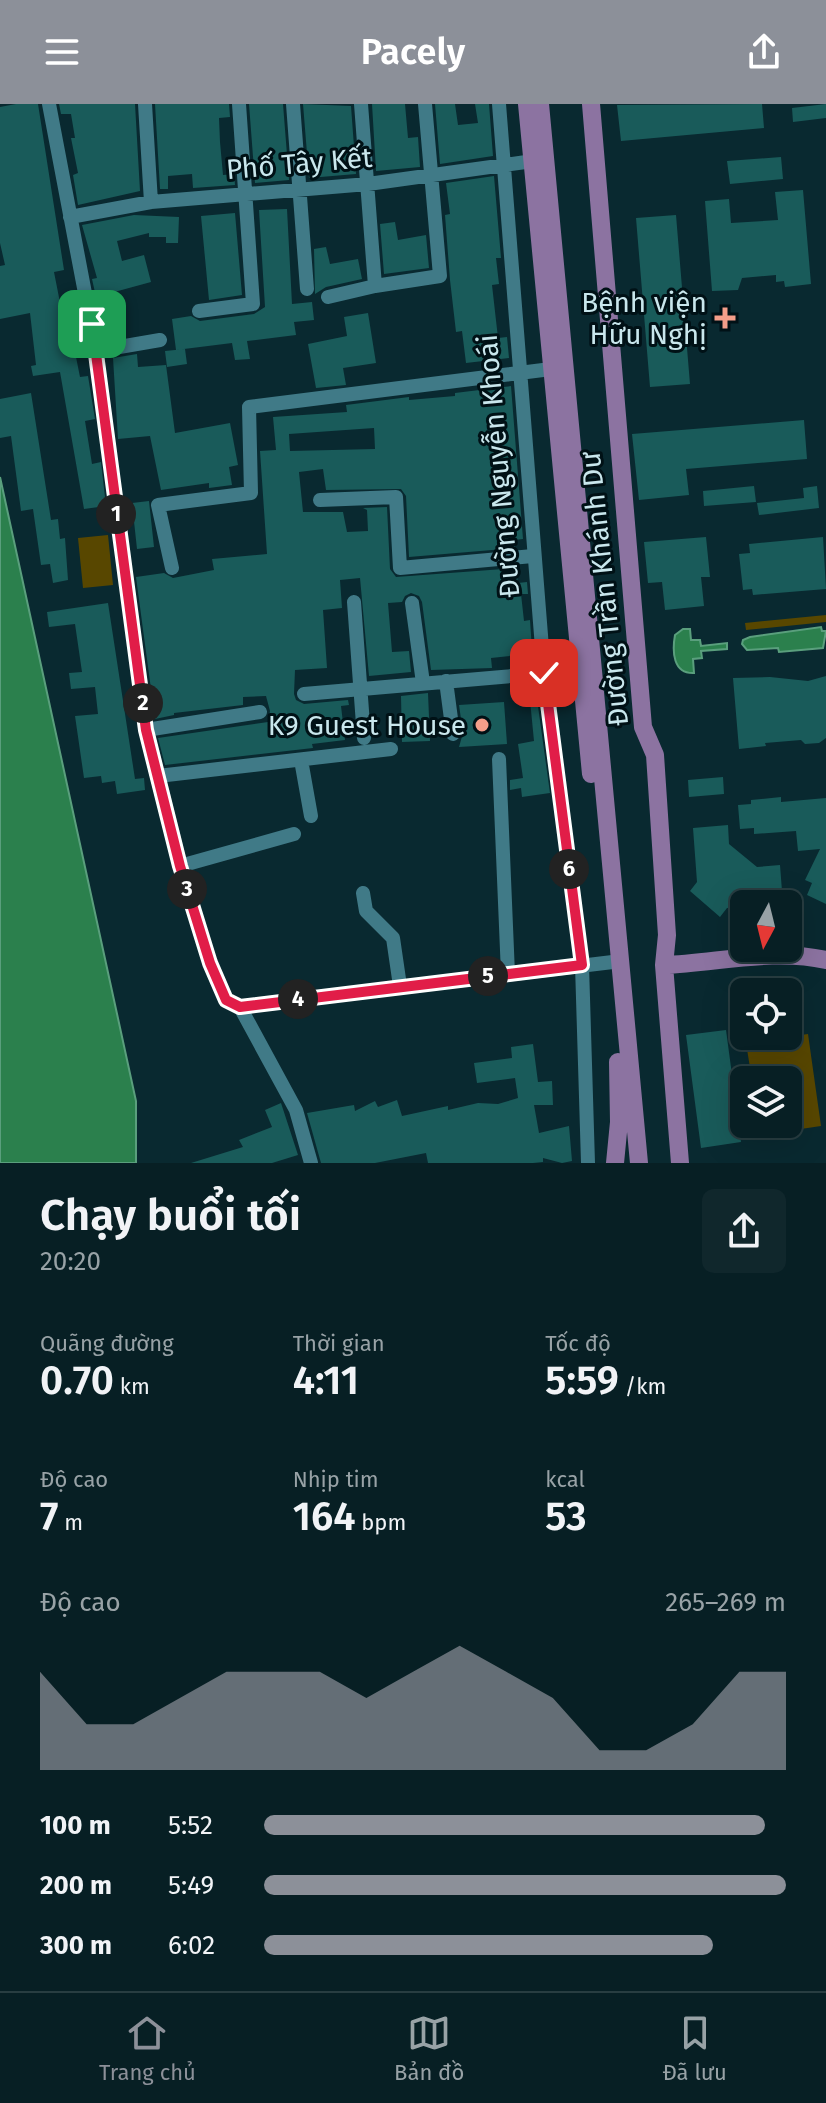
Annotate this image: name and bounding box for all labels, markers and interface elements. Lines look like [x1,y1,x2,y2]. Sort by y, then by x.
icon: menu [40,30,84,74]
text: Pacely [361,30,465,74]
icon: share [742,30,786,74]
street label: Phố Tây Kết [225,141,374,186]
place label: Bệnh viện Hữu Nghị [581,286,707,351]
pin [58,290,126,358]
icon: arrive [70,302,114,346]
marker: Bệnh viện Hữu Nghị [714,307,736,329]
street label: Đường Nguyễn Khoái [471,333,526,599]
street label: Đường Trần Khánh Dư [574,449,635,728]
pin: 1 [96,494,136,534]
text: 1 [111,500,121,527]
pin [510,639,578,707]
icon: check [522,651,566,695]
pin: 2 [123,683,163,723]
text: 2 [137,689,149,716]
place label: K9 Guest House [268,709,466,742]
marker: K9 Guest House [473,716,491,734]
pin: 6 [549,849,589,889]
text: 6 [563,855,575,882]
pin: 3 [167,869,207,909]
text: 3 [181,875,193,902]
north arrow [730,890,802,962]
map controls [730,890,802,1138]
pin: 5 [468,956,508,996]
text: 5 [482,962,494,989]
button: locate [730,978,802,1050]
pin: 4 [278,979,318,1019]
text: 4 [292,985,304,1012]
button: layers [730,1066,802,1138]
text: Chạy buổi tối [40,1189,301,1242]
button: share [702,1189,786,1273]
text: 20:20 [40,1246,101,1277]
text: Quãng đường [40,1330,174,1357]
text: Thời gian [293,1330,385,1357]
text: Tốc độ [545,1330,611,1357]
text: 0.70 [40,1357,114,1405]
text: 4:11 [293,1357,359,1405]
text: 5:59 [545,1357,619,1405]
text: km [114,1373,150,1400]
text: /km [619,1373,666,1400]
text: Độ cao [40,1466,108,1493]
text: Nhịp tim [293,1466,379,1493]
text: kcal [545,1466,585,1493]
text: 7 [40,1493,58,1541]
text: 164 [293,1493,355,1541]
text: 53 [545,1493,587,1541]
text: m [58,1509,83,1536]
text: bpm [355,1509,406,1536]
text: Độ cao [40,1587,121,1618]
text: 265–269 m [665,1587,786,1618]
text: 100 m [40,1810,111,1841]
text: 5:52 [168,1810,213,1841]
text: 200 m [40,1870,112,1901]
text: 5:49 [168,1870,214,1901]
text: 300 m [40,1930,112,1961]
text: 6:02 [168,1930,215,1961]
tab: Trang chủ [99,2011,196,2086]
tab: Bản đồ [394,2011,464,2086]
tab: Đã lưu [662,2011,727,2086]

